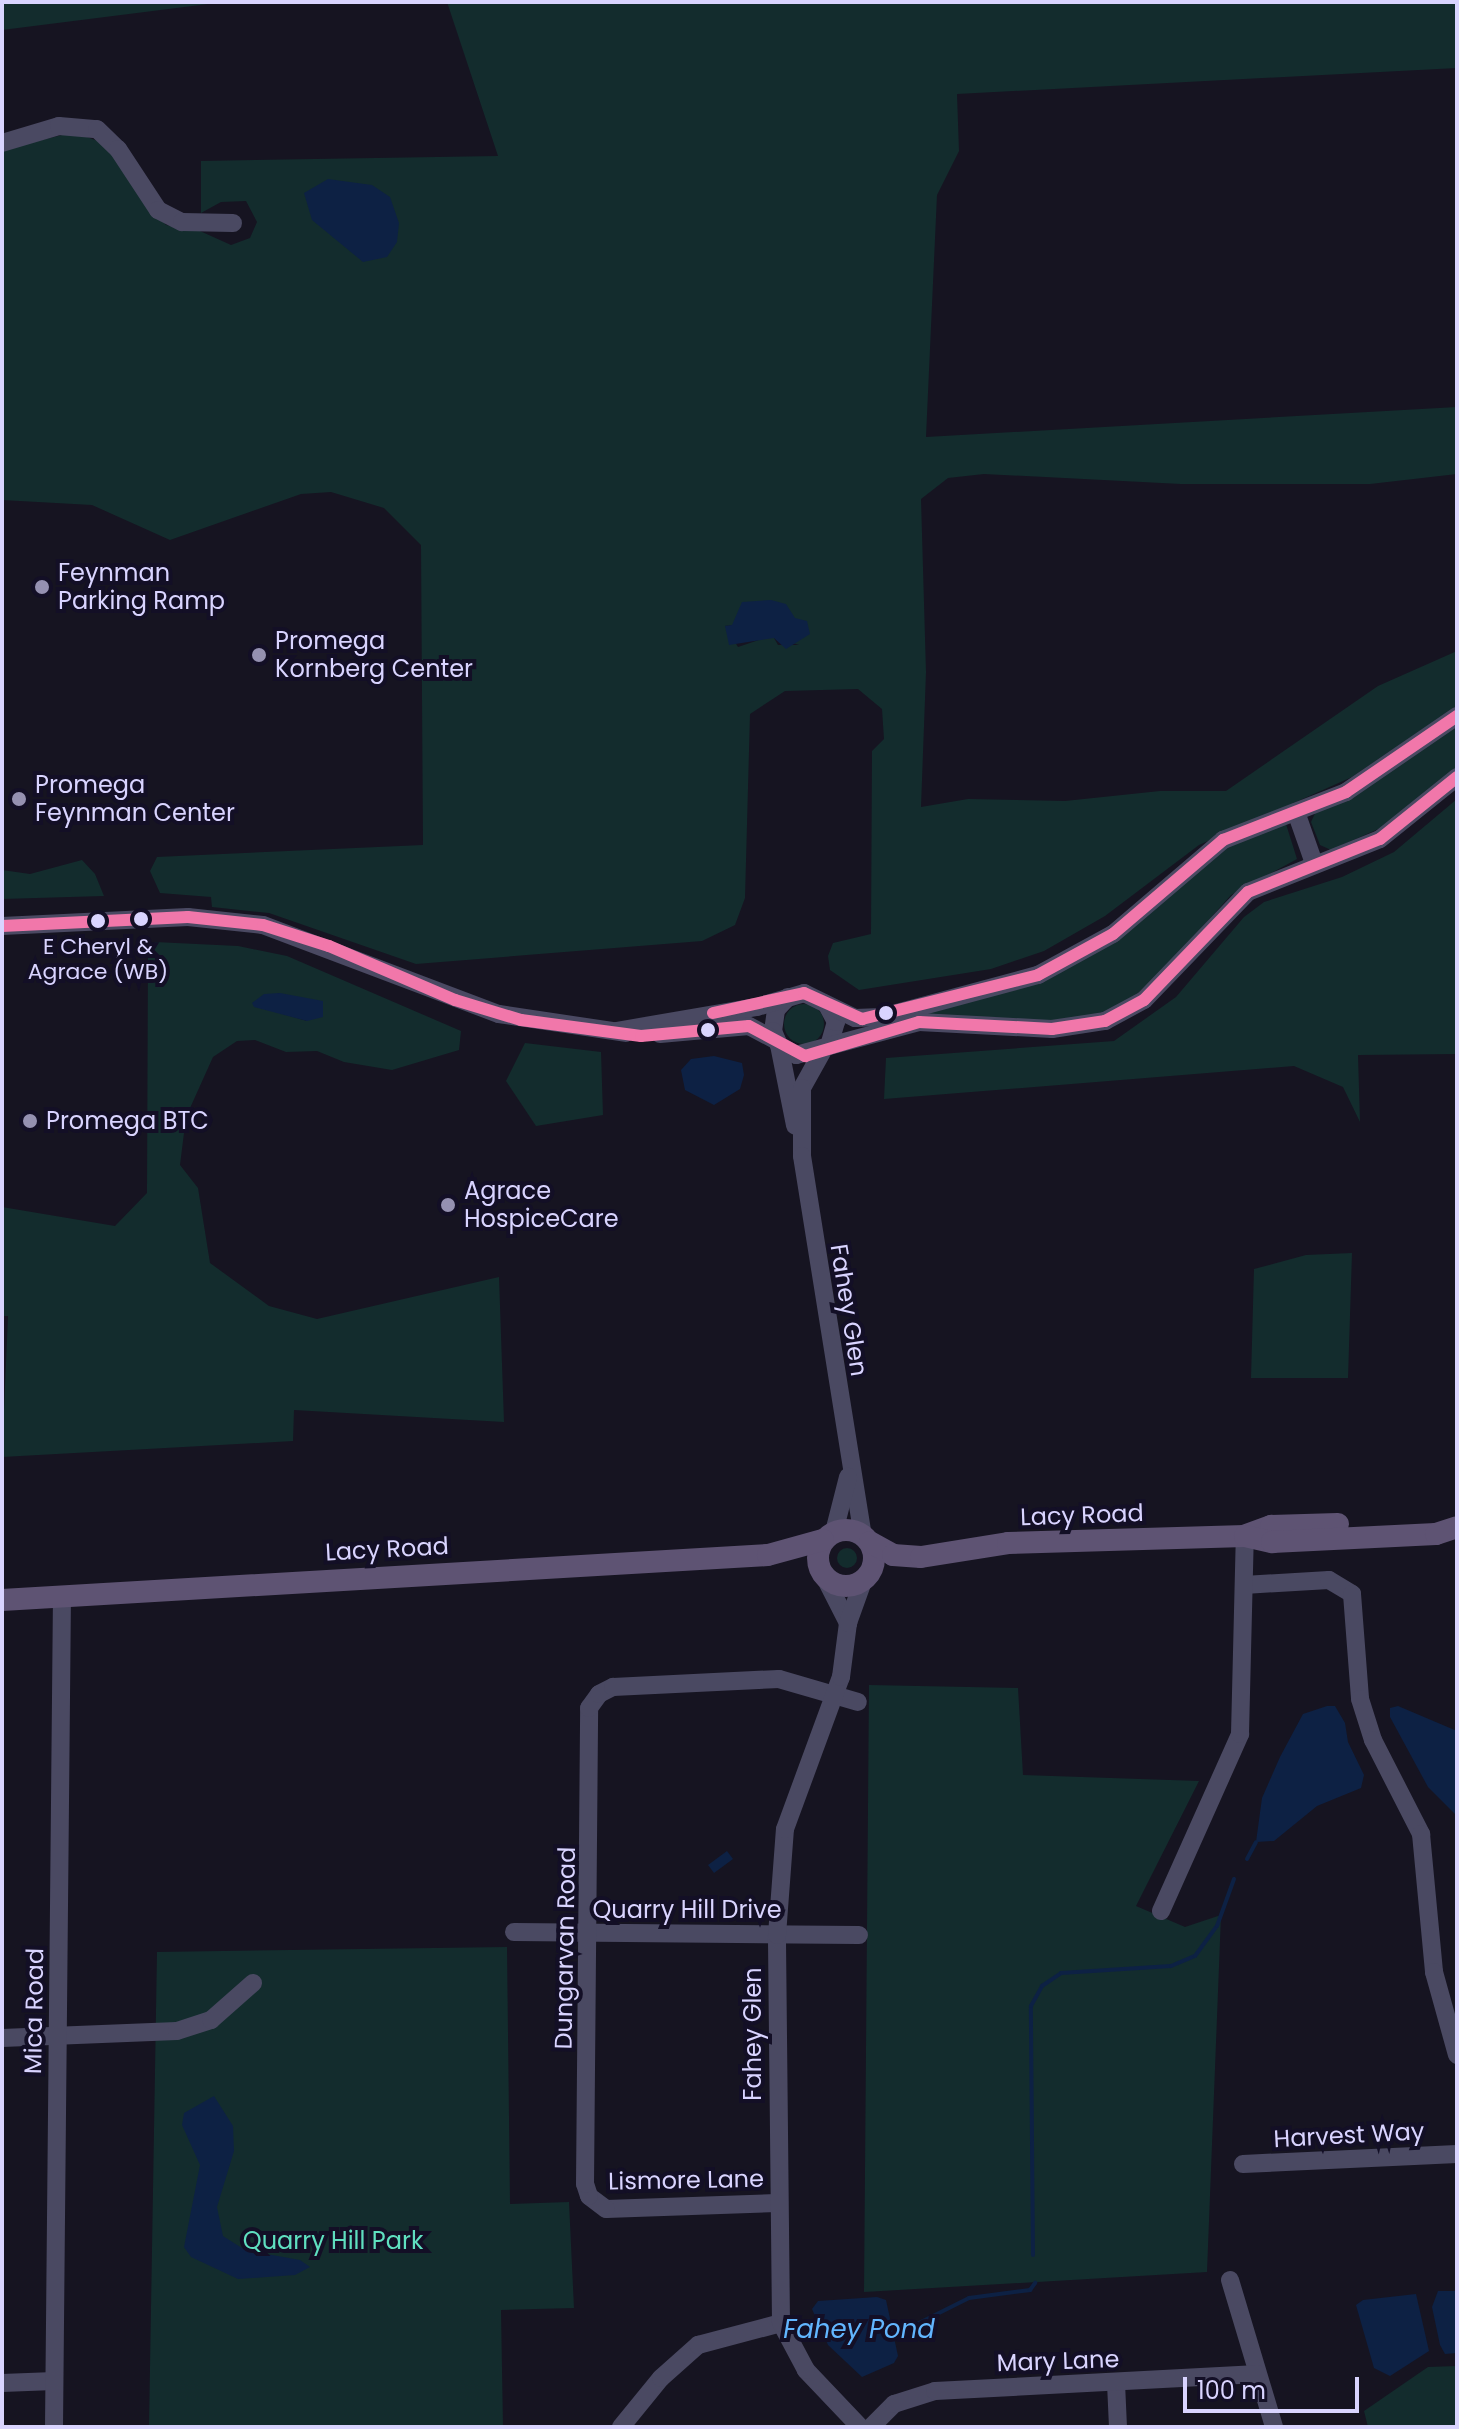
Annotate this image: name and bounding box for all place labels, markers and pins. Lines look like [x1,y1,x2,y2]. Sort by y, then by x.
place label: Feynman Parking Ramp [58,559,225,615]
marker: Feynman Parking Ramp [33,578,51,596]
place label: Promega Kornberg Center [275,627,473,683]
marker: Promega Kornberg Center [250,646,268,664]
place label: Promega Feynman Center [35,771,235,827]
marker: Promega Feynman Center [10,790,28,808]
unlabelled marker [133,911,149,927]
marker: E Cheryl & Agrace (WB) [90,913,106,929]
place label: E Cheryl & Agrace (WB) [28,933,168,984]
unlabelled marker [878,1005,894,1021]
unlabelled marker [700,1022,716,1038]
place label: Promega BTC [46,1107,209,1135]
marker: Promega BTC [21,1112,39,1130]
place label: Agrace HospiceCare [464,1177,619,1233]
marker: Agrace HospiceCare [439,1196,457,1214]

